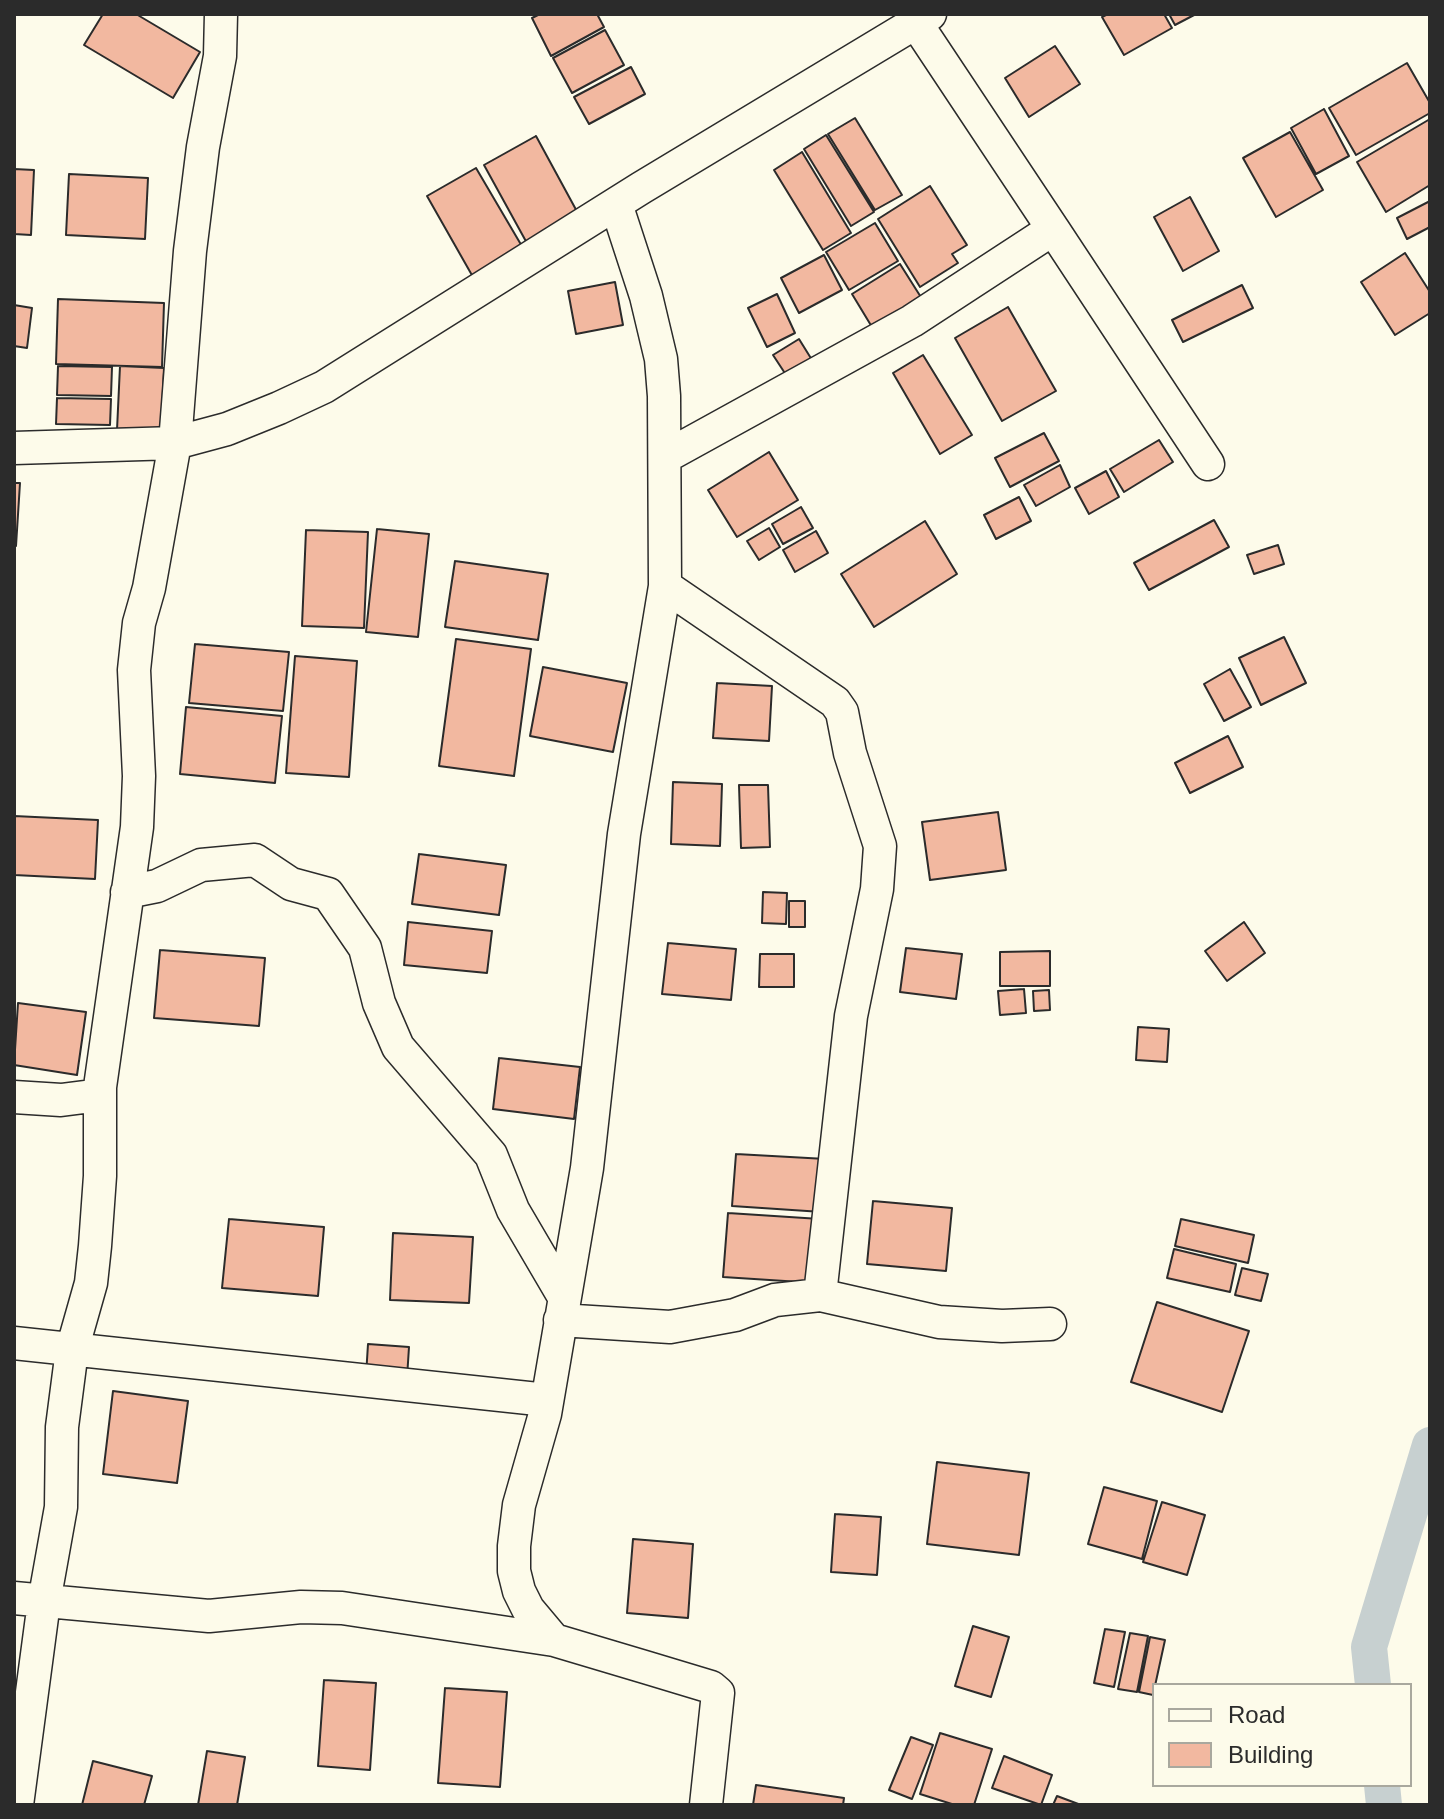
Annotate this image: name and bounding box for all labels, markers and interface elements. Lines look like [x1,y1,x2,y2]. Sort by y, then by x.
legend [1152,1683,1412,1787]
text: Road [1228,1701,1285,1728]
text: Building [1228,1741,1313,1768]

